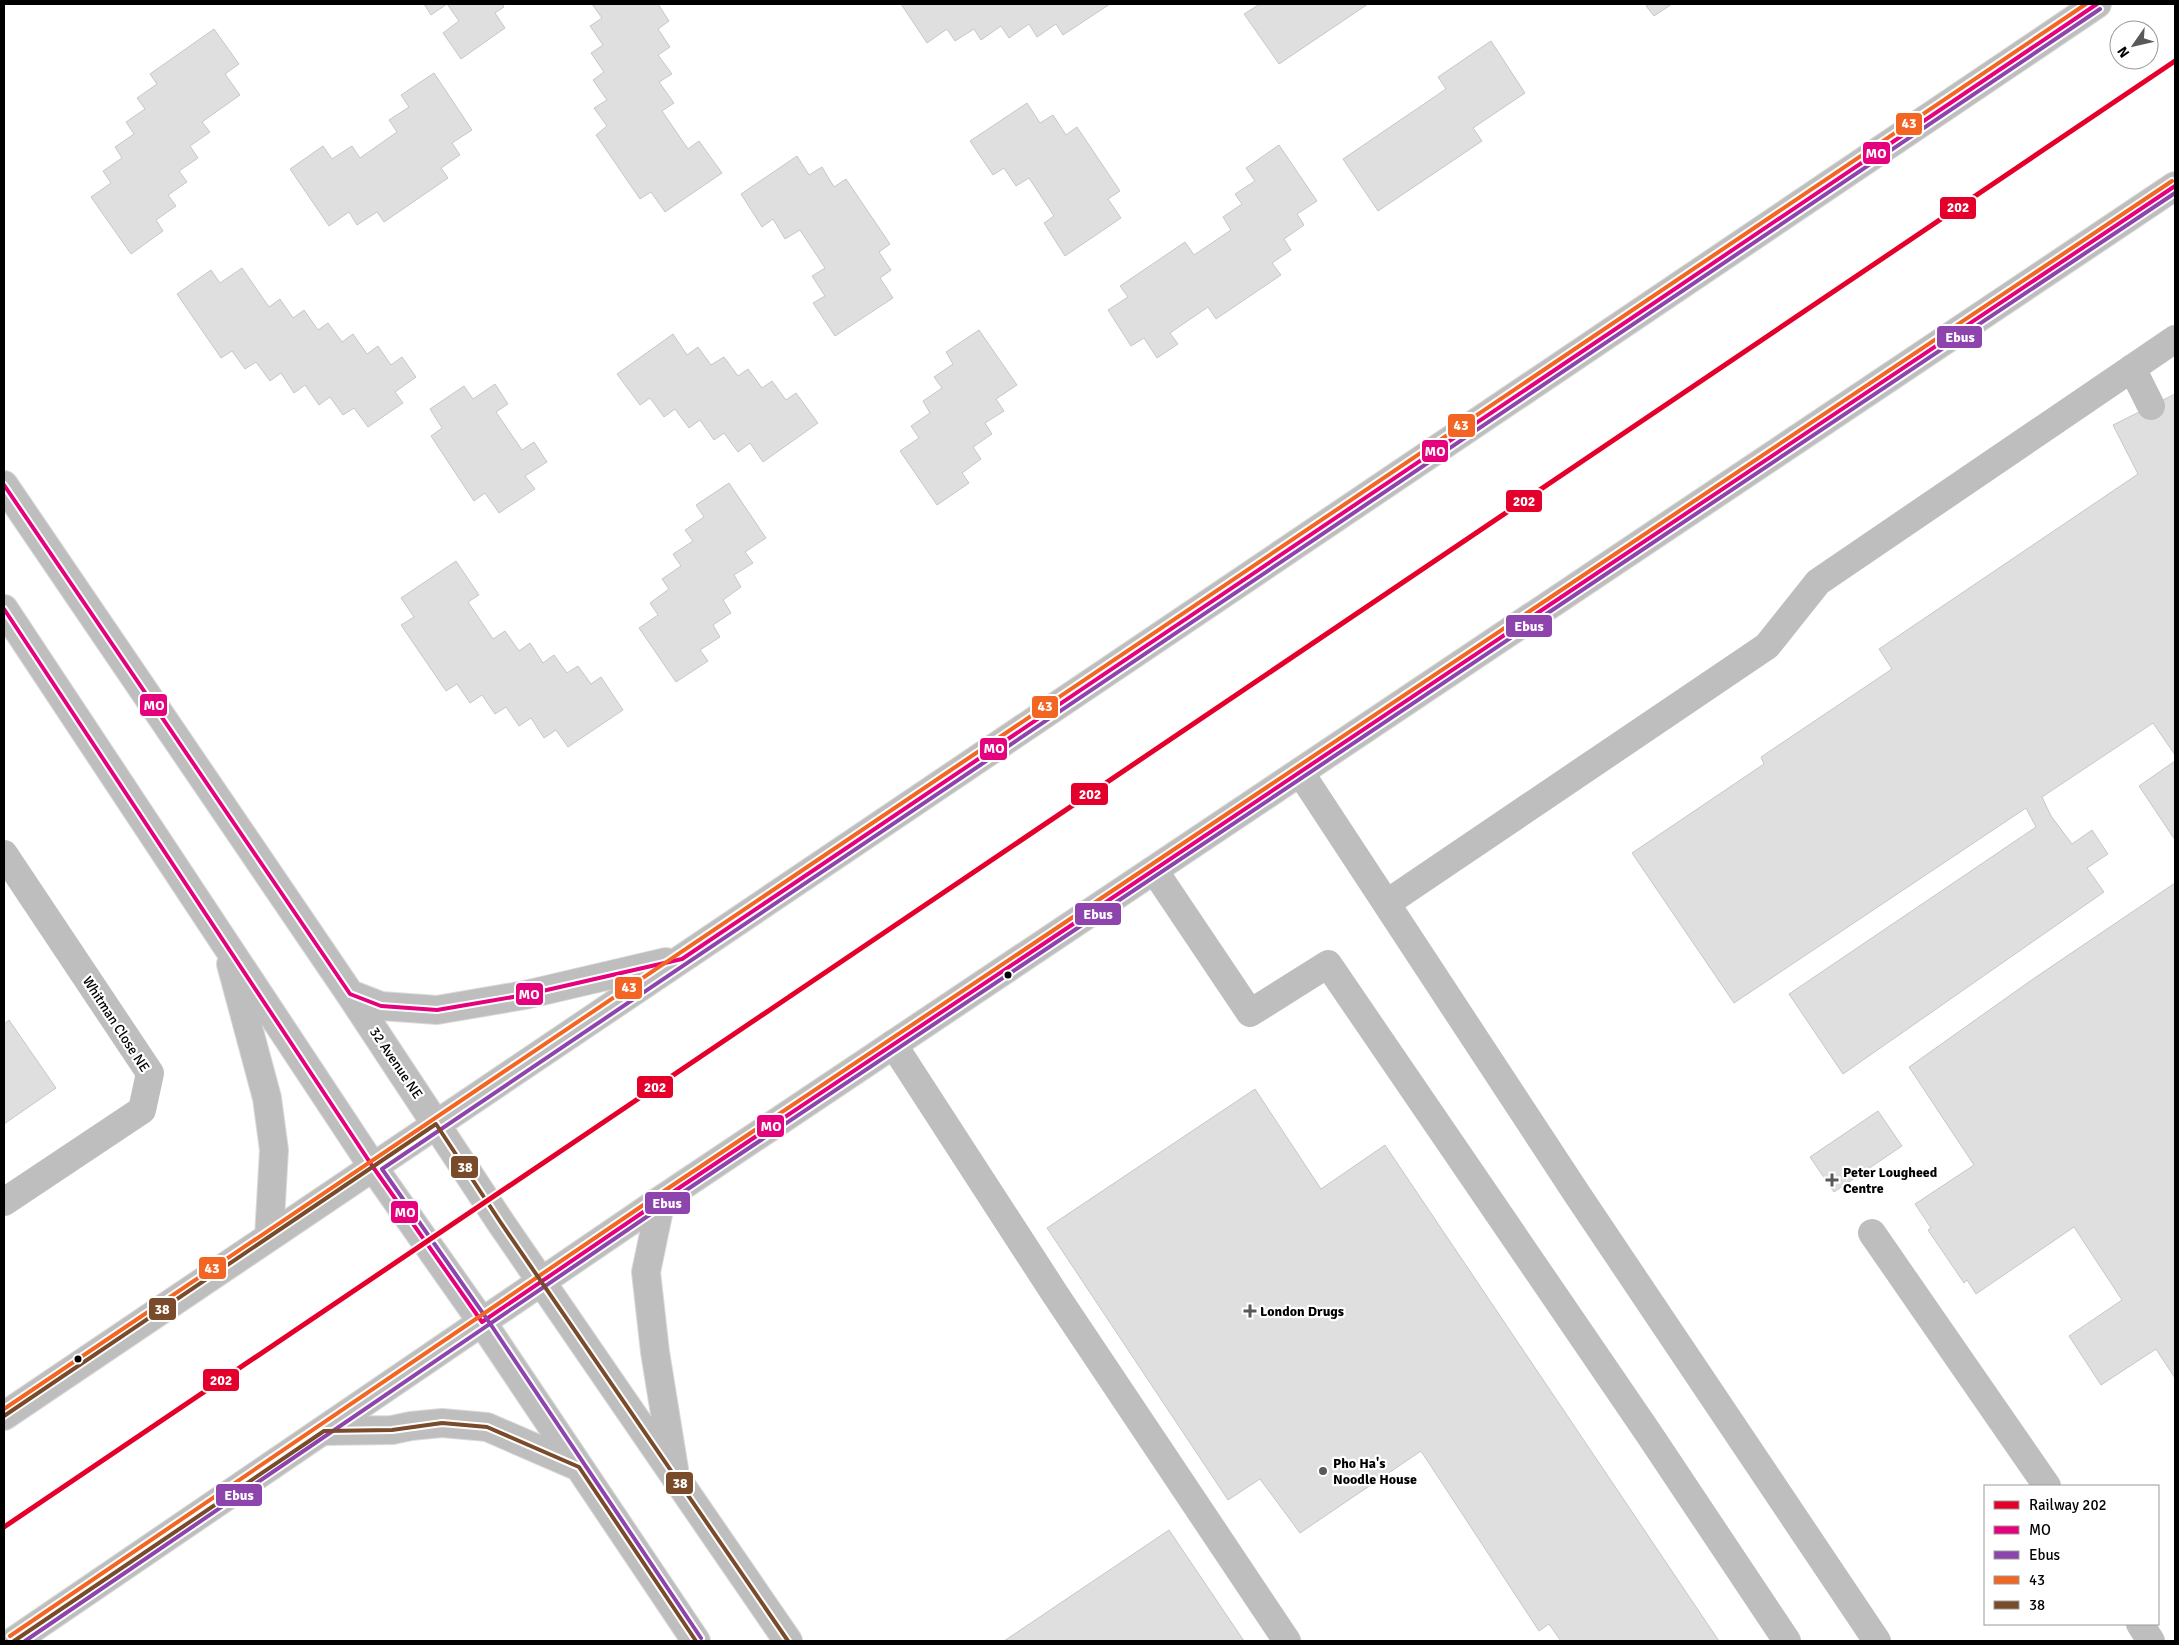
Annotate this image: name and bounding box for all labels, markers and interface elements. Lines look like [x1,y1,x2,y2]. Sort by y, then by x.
north arrow [2109,20,2159,70]
text: N [2114,43,2133,61]
line badge: 43 [1895,112,1923,136]
text: 43 [1901,115,1917,132]
line badge: MO [1862,141,1891,165]
text: MO [1866,145,1887,162]
line badge: 202 [1939,196,1977,220]
text: 202 [1947,199,1969,216]
line badge: Ebus [1936,325,1983,349]
text: Ebus [1945,329,1975,346]
line badge: 43 [1447,413,1476,438]
text: 43 [1453,417,1469,434]
line badge: MO [1421,439,1449,463]
text: MO [1425,443,1446,460]
line badge: 202 [1505,489,1543,513]
text: 202 [1513,493,1535,510]
line badge: Ebus [1505,614,1553,638]
text: Ebus [1514,618,1544,635]
line badge: MO [139,693,168,717]
line badge: 43 [1031,695,1059,719]
text: MO [144,697,165,714]
text: 43 [1037,698,1053,715]
line badge: MO [979,737,1008,761]
text: MO [984,740,1005,757]
line badge: 202 [1070,782,1109,806]
text: 202 [1079,786,1101,803]
line badge: Ebus [1074,902,1122,926]
text: Ebus [1083,906,1113,923]
unlabelled marker [1003,970,1013,980]
street label: Whitman Close NE [79,973,153,1075]
line badge: 43 [614,976,643,1000]
text: 43 [621,979,637,996]
line badge: MO [515,982,544,1006]
text: MO [519,986,540,1003]
street label: 32 Avenue NE [366,1024,426,1102]
line badge: 202 [636,1075,674,1099]
text: 202 [644,1079,666,1096]
line badge: MO [756,1114,785,1138]
text: MO [761,1118,782,1135]
line badge: 38 [450,1155,479,1179]
text: 38 [457,1159,473,1176]
place label: Peter Lougheed Centre [1843,1164,1938,1197]
marker: Peter Lougheed Centre [1825,1173,1839,1187]
line badge: Ebus [644,1191,691,1215]
text: Ebus [652,1195,682,1212]
line badge: MO [390,1200,419,1224]
text: MO [395,1204,416,1221]
line badge: 43 [198,1256,227,1280]
text: 43 [204,1260,220,1277]
line badge: 38 [148,1297,177,1321]
text: 38 [154,1301,170,1318]
place label: London Drugs [1260,1303,1344,1320]
marker: London Drugs [1244,1305,1256,1317]
unlabelled marker [73,1354,83,1364]
line badge: 202 [202,1368,240,1392]
text: 202 [210,1372,232,1389]
place label: Pho Ha's Noodle House [1333,1455,1417,1488]
marker: Pho Ha's Noodle House [1317,1465,1329,1477]
line badge: 38 [665,1471,694,1495]
text: 38 [672,1475,688,1492]
line badge: Ebus [215,1483,263,1507]
legend [1984,1485,2159,1625]
text: Ebus [224,1487,254,1504]
text: Railway 202 [2029,1496,2107,1514]
text: MO [2029,1521,2051,1539]
text: Ebus [2029,1546,2061,1564]
text: 43 [2029,1571,2045,1589]
text: 38 [2029,1596,2045,1614]

